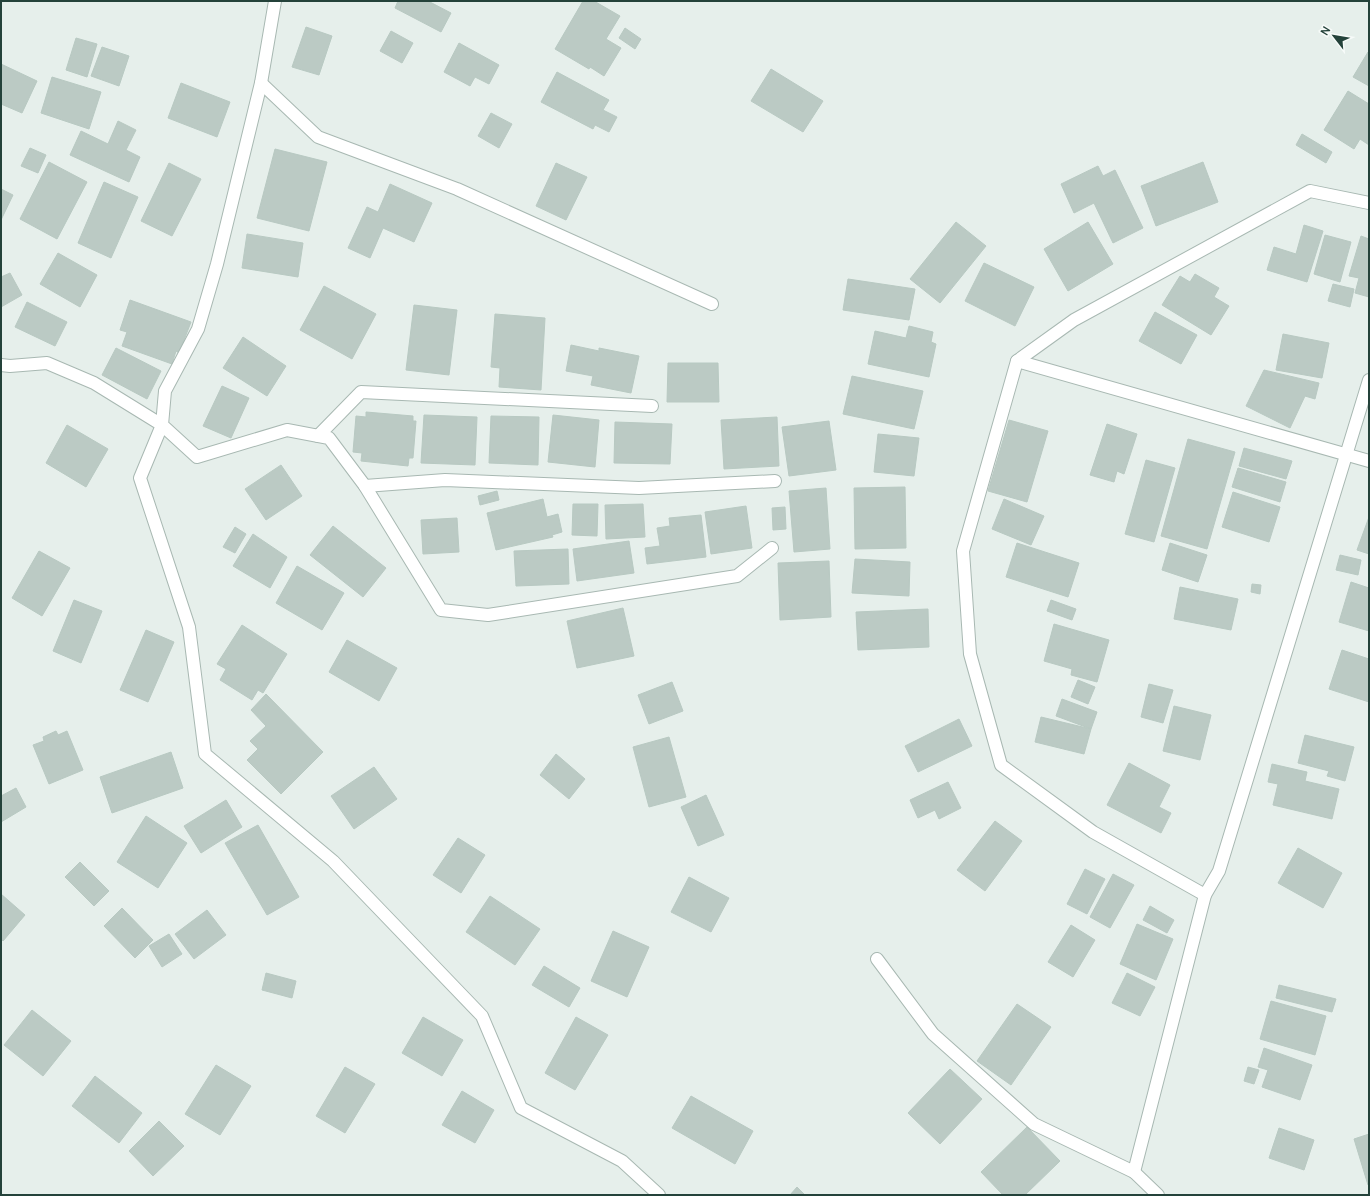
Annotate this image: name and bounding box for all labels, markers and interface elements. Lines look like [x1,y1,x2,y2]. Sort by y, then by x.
north arrow [1314,16,1354,56]
text: N [1317,23,1334,38]

